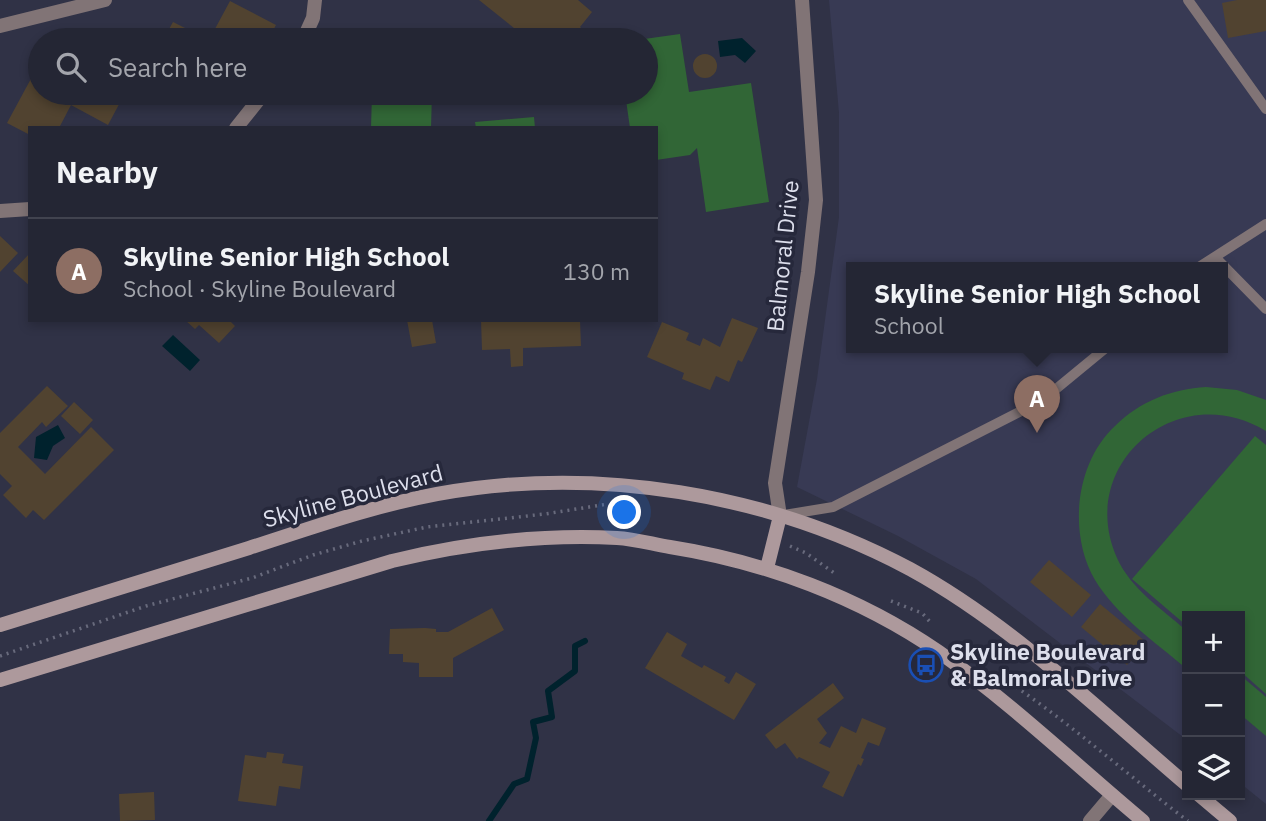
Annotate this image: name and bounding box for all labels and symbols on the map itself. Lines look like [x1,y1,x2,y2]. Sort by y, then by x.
street label: Balmoral Drive [759,179,805,333]
pin: A [1014,375,1060,433]
street label: Skyline Boulevard [260,457,446,533]
your location [607,495,641,529]
place label: Skyline Boulevard & Balmoral Drive [950,636,1146,692]
bus stop icon: Skyline Boulevard & Balmoral Drive [907,646,945,684]

